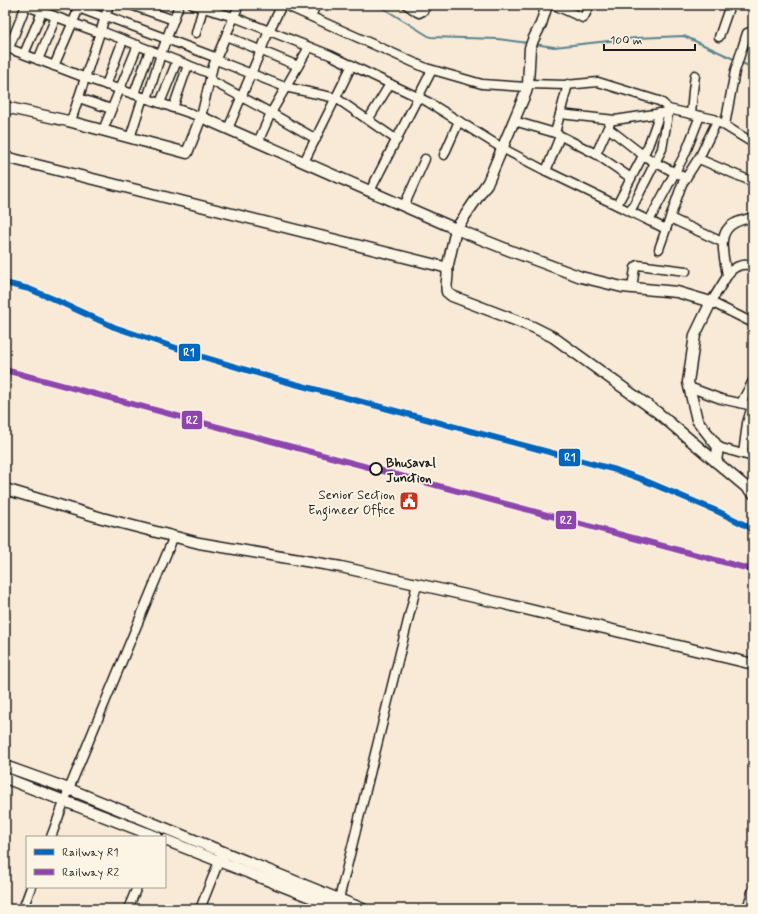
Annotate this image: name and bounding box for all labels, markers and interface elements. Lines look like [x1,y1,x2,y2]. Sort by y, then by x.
scale bar [604,26,695,52]
text: 100 m [610,33,642,49]
line badge: R1 [178,343,201,362]
text: R1 [183,346,195,360]
line badge: R2 [181,410,203,430]
text: R2 [186,414,199,428]
line badge: R1 [558,448,581,467]
text: R1 [564,451,576,465]
place label: Bhusaval Junction [386,455,436,487]
marker: Bhusaval Junction [369,462,383,476]
place label: Senior Section Engineer Office [308,487,395,521]
public building icon: Senior Section Engineer Office [398,490,420,512]
line badge: R2 [555,510,577,530]
text: R2 [560,514,573,528]
legend [26,836,166,888]
text: Railway R1 [62,845,119,861]
text: Railway R2 [62,865,119,881]

